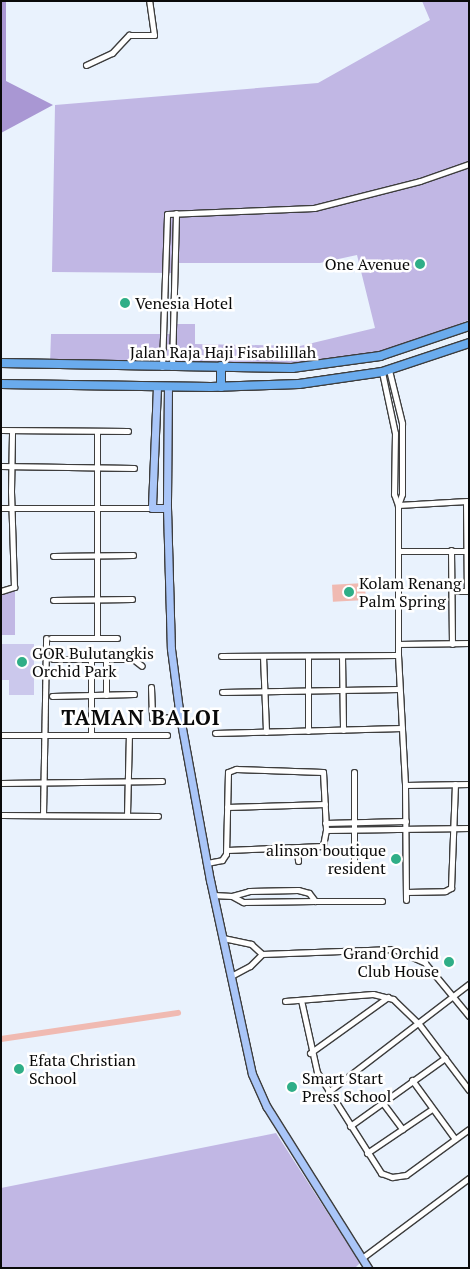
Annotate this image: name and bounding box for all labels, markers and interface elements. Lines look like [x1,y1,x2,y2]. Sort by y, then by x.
place label: One Avenue [324,254,410,274]
marker: One Avenue [414,258,426,270]
place label: Venesia Hotel [135,293,233,313]
marker: Venesia Hotel [119,297,131,309]
street label: Jalan Raja Haji Fisabilillah [130,342,316,362]
place label: Kolam Renang Palm Spring [359,573,461,611]
marker: Kolam Renang Palm Spring [343,586,355,598]
place label: GOR Bulutangkis Orchid Park [32,643,154,681]
marker: GOR Bulutangkis Orchid Park [16,656,28,668]
district label: TAMAN BALOI [60,704,222,730]
place label: alinson boutique resident [266,840,386,878]
marker: alinson boutique resident [390,853,402,865]
place label: Grand Orchid Club House [343,943,439,981]
marker: Grand Orchid Club House [443,956,455,968]
place label: Efata Christian School [29,1050,136,1088]
marker: Efata Christian School [13,1063,25,1075]
place label: Smart Start Press School [302,1068,391,1106]
marker: Smart Start Press School [286,1081,298,1093]

